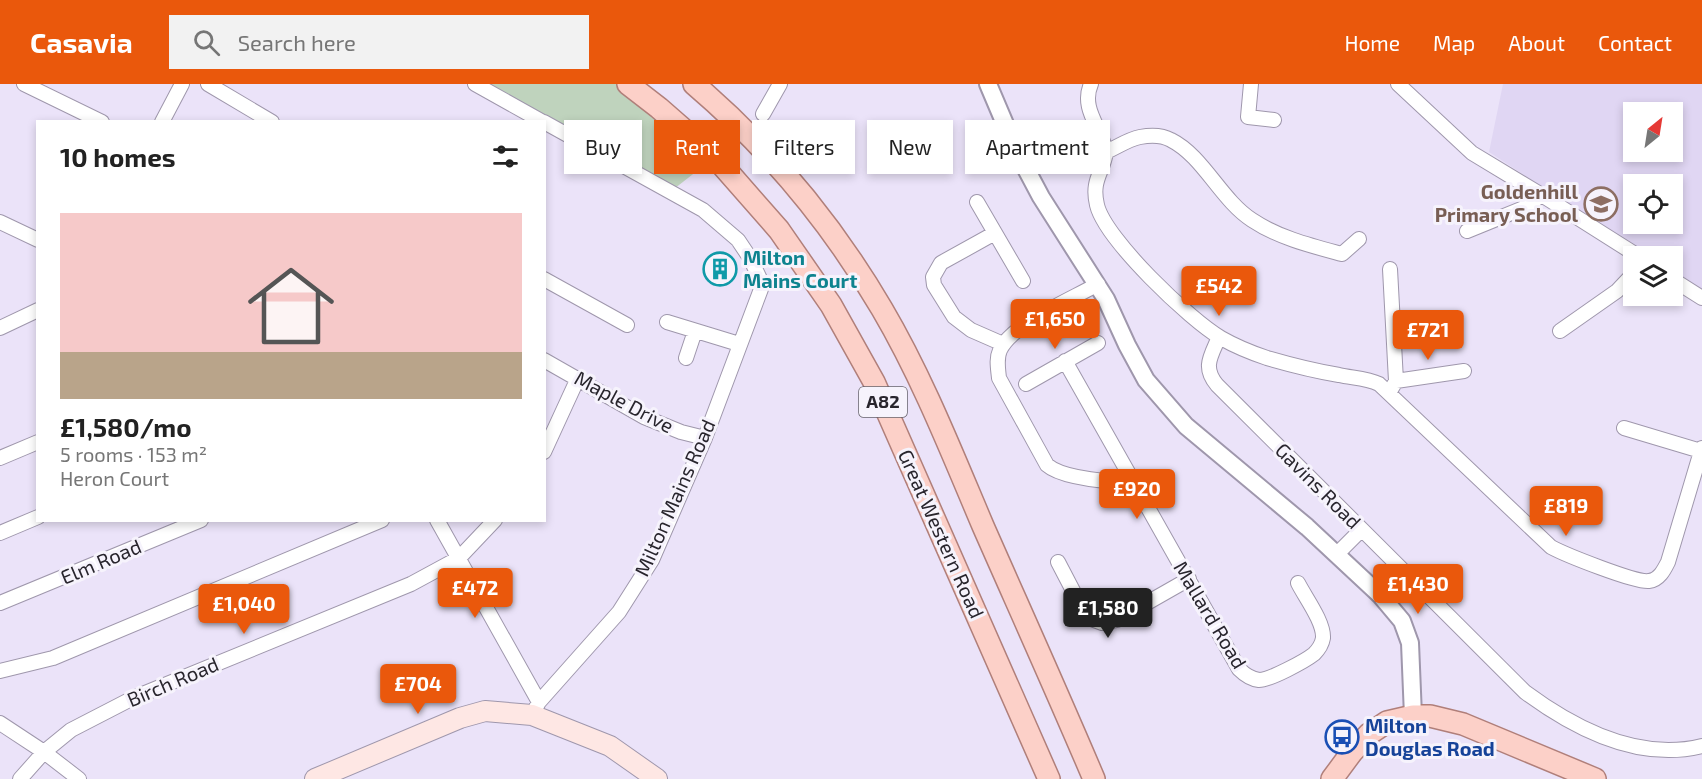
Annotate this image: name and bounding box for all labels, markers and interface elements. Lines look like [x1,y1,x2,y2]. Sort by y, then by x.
search box [169,15,589,69]
text: Casavia [30,25,133,59]
icon: search [190,26,223,59]
text: Search here [238,29,356,55]
text: Home [1344,30,1400,55]
text: Map [1433,30,1475,55]
text: About [1508,30,1565,55]
text: Contact [1598,30,1672,55]
north arrow [1623,102,1683,162]
map controls [1623,102,1683,306]
chip: Buy [564,120,642,174]
chip: Rent [654,120,740,174]
chip: Filters [752,120,855,174]
chip: New [867,120,953,174]
chip: Apartment [965,120,1110,174]
icon: filters [489,140,522,173]
text: 10 homes [60,141,176,172]
button: locate [1623,174,1683,234]
place label: Goldenhill Primary School [1435,179,1578,227]
school or university icon: Goldenhill Primary School [1583,186,1619,222]
place label: Milton Mains Court [743,245,857,292]
button: layers [1623,246,1683,306]
building icon: Milton Mains Court [702,251,738,287]
icon: home [237,252,345,360]
pin: £542 [1183,266,1255,317]
text: £542 [1195,273,1243,297]
pin: £1,650 [1006,299,1104,350]
text: £1,650 [1025,306,1085,330]
pin: £721 [1392,310,1464,361]
text: £721 [1407,317,1449,341]
street label: Maple Drive [571,365,678,437]
road number: A82 [859,387,907,417]
text: £1,580/mo [60,411,192,442]
street label: Milton Mains Road [629,415,719,580]
street label: Gavins Road [1271,437,1367,533]
text: 5 rooms · 153 m² [60,442,207,466]
street label: Great Western Road [894,446,990,622]
text: Heron Court [60,466,169,490]
pin: £920 [1101,469,1173,520]
text: £920 [1113,476,1161,500]
pin: £819 [1530,486,1602,537]
text: £819 [1544,493,1588,517]
street label: Elm Road [57,533,145,589]
street label: Mallard Road [1169,556,1252,673]
pin: £1,430 [1369,564,1467,615]
pin: £472 [439,568,511,619]
text: £1,430 [1387,571,1449,595]
text: £472 [452,575,498,599]
pin: £1,040 [195,584,293,635]
pin: £1,580 [1059,588,1157,639]
text: £1,040 [212,591,276,615]
text: £1,580 [1077,595,1139,619]
street label: Birch Road [123,651,222,711]
pin: £704 [382,664,454,715]
text: £704 [394,671,442,695]
place label: Milton Douglas Road [1365,713,1495,760]
bus stop icon: Milton Douglas Road [1324,719,1360,755]

